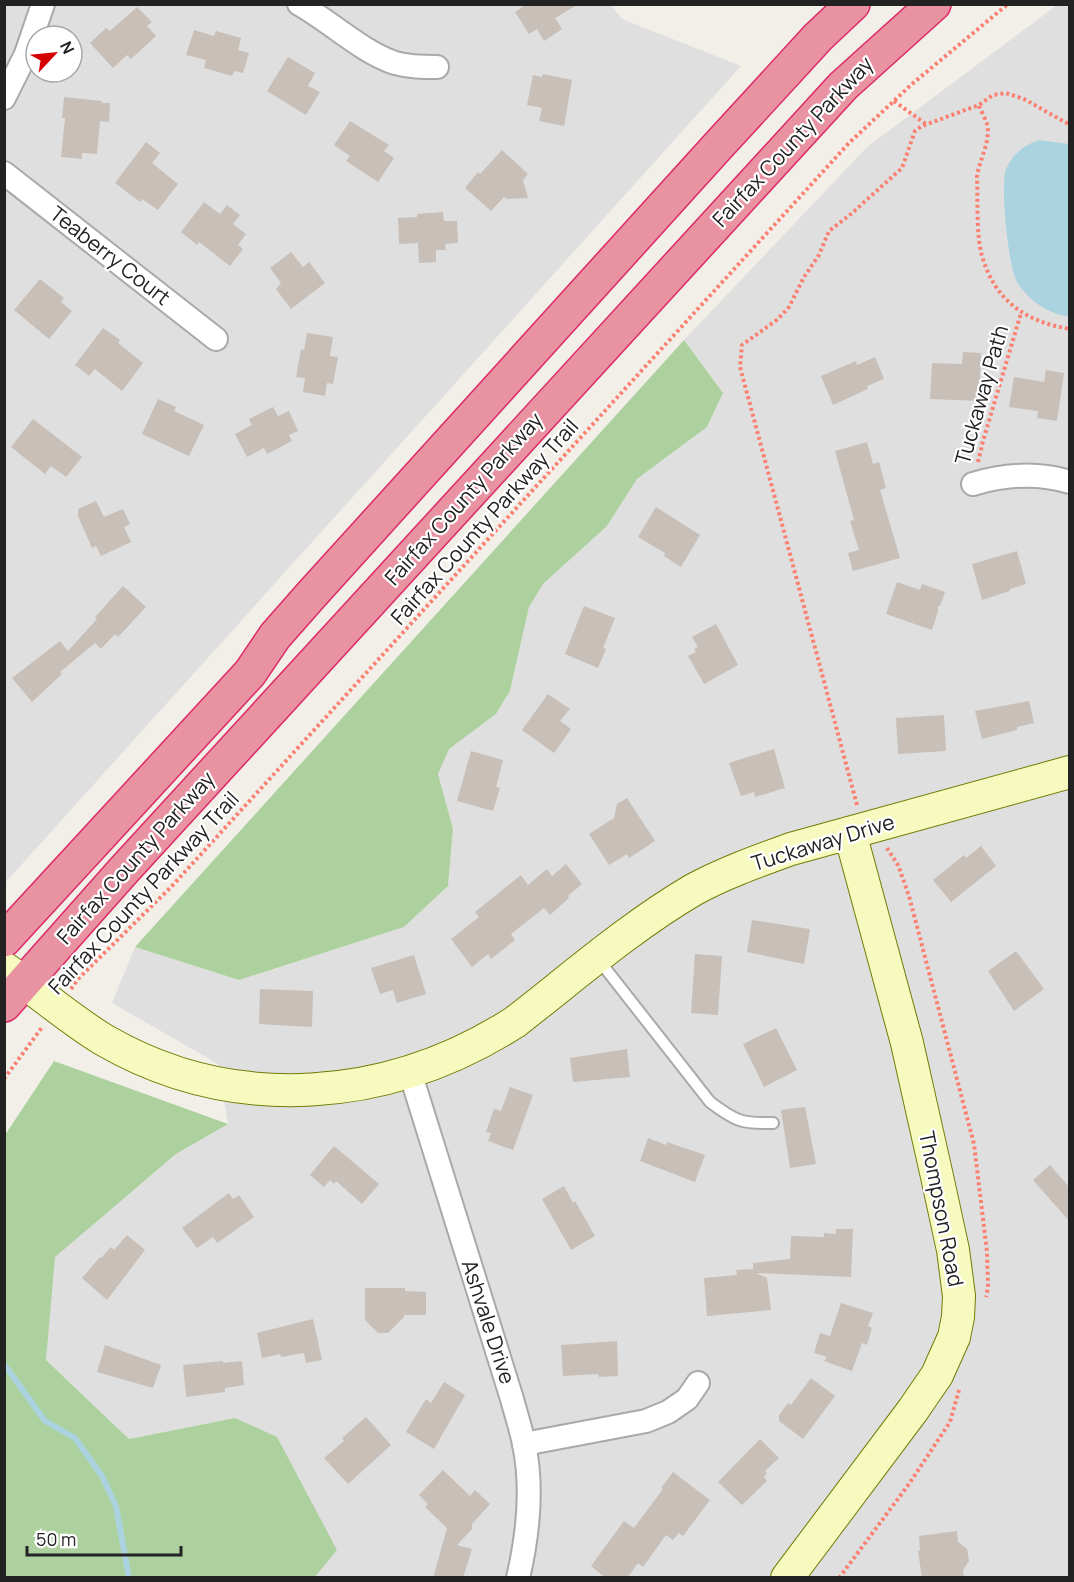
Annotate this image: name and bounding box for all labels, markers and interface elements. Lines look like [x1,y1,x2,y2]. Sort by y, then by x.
north arrow [24,24,84,84]
text: N [55,37,80,57]
street label: Fairfax County Parkway [706,50,879,233]
street label: Teaberry Court [45,199,177,311]
street label: Tuckaway Path [948,322,1014,468]
street label: Fairfax County Parkway [378,406,548,591]
street label: Fairfax County Parkway Trail [384,412,584,630]
street label: Fairfax County Parkway [50,765,220,950]
street label: Fairfax County Parkway Trail [42,785,245,1000]
street label: Tuckaway Drive [748,807,898,877]
street label: Thompson Road [913,1129,971,1289]
street label: Ashvale Drive [456,1256,522,1387]
scale bar [27,1519,182,1557]
text: 50 m [36,1527,76,1551]

